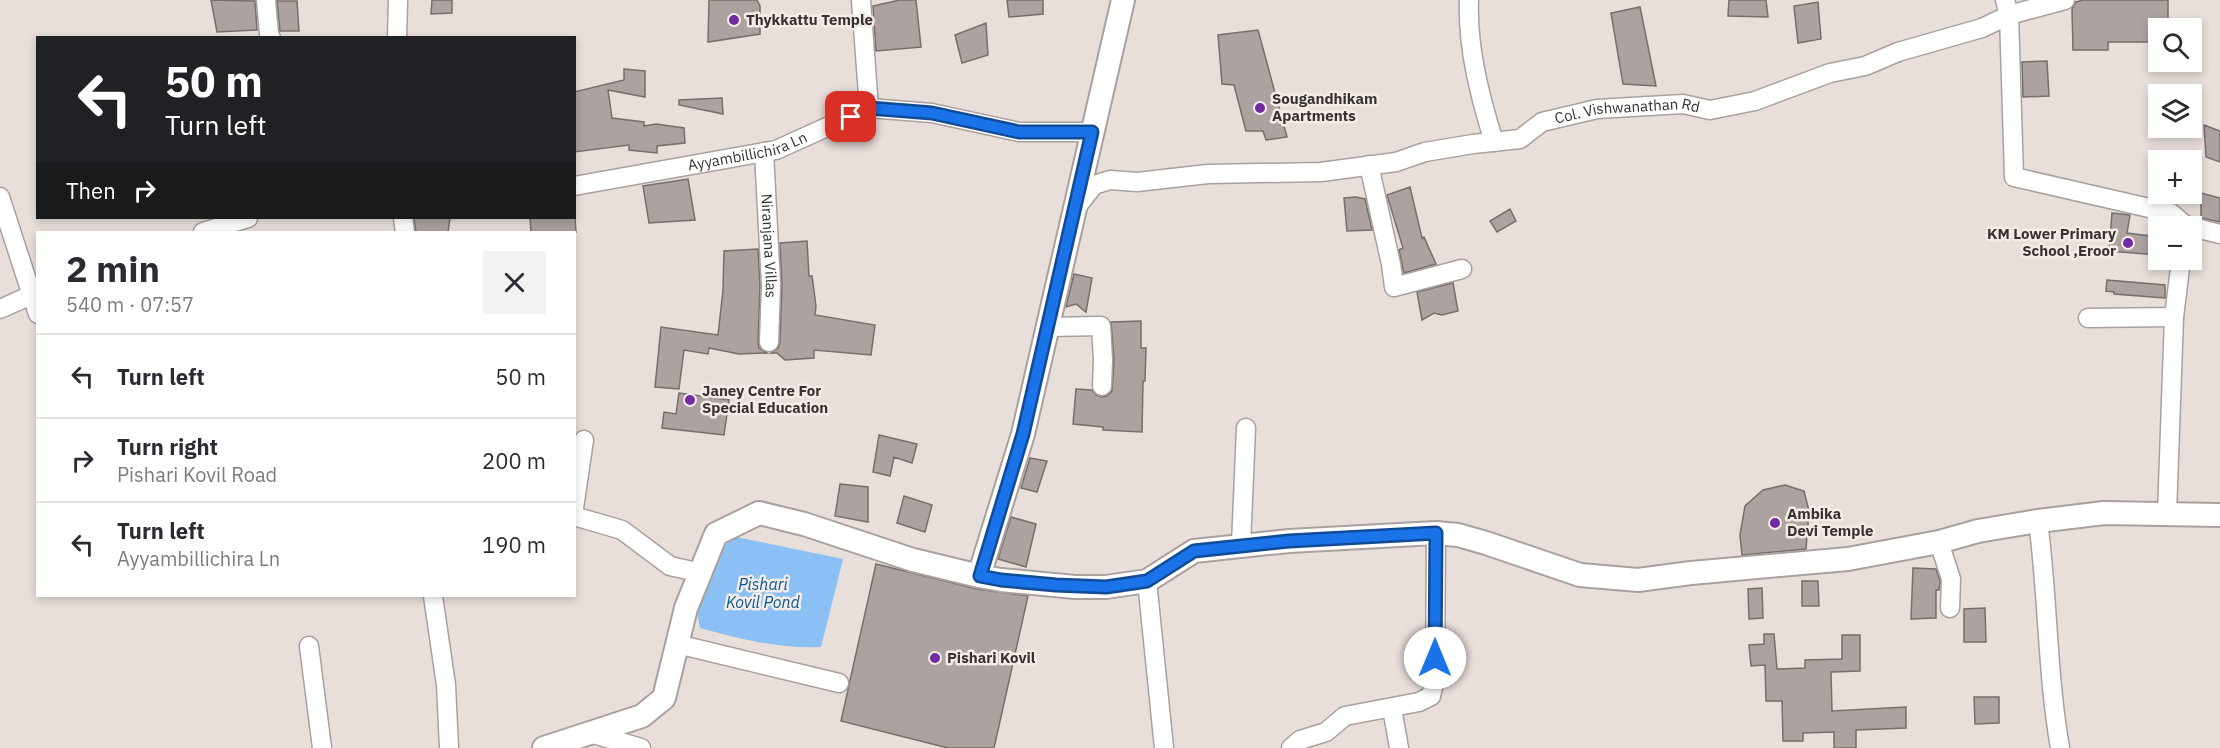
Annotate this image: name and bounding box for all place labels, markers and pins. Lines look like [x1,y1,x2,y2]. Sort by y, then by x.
place label: Thykkattu Temple [746,10,873,29]
marker: Thykkattu Temple [727,13,741,27]
place label: Sougandhikam Apartments [1272,89,1377,125]
pin [825,91,876,142]
marker: Sougandhikam Apartments [1253,101,1267,115]
place label: KM Lower Primary School ,Eroor [1987,224,2116,260]
marker: KM Lower Primary School ,Eroor [2121,236,2135,250]
place label: Janey Centre For Special Education [702,381,828,417]
marker: Janey Centre For Special Education [683,393,697,407]
place label: Ambika Devi Temple [1787,504,1873,540]
marker: Ambika Devi Temple [1768,516,1782,530]
place label: Pishari Kovil [947,648,1036,667]
marker: Pishari Kovil [928,651,942,665]

